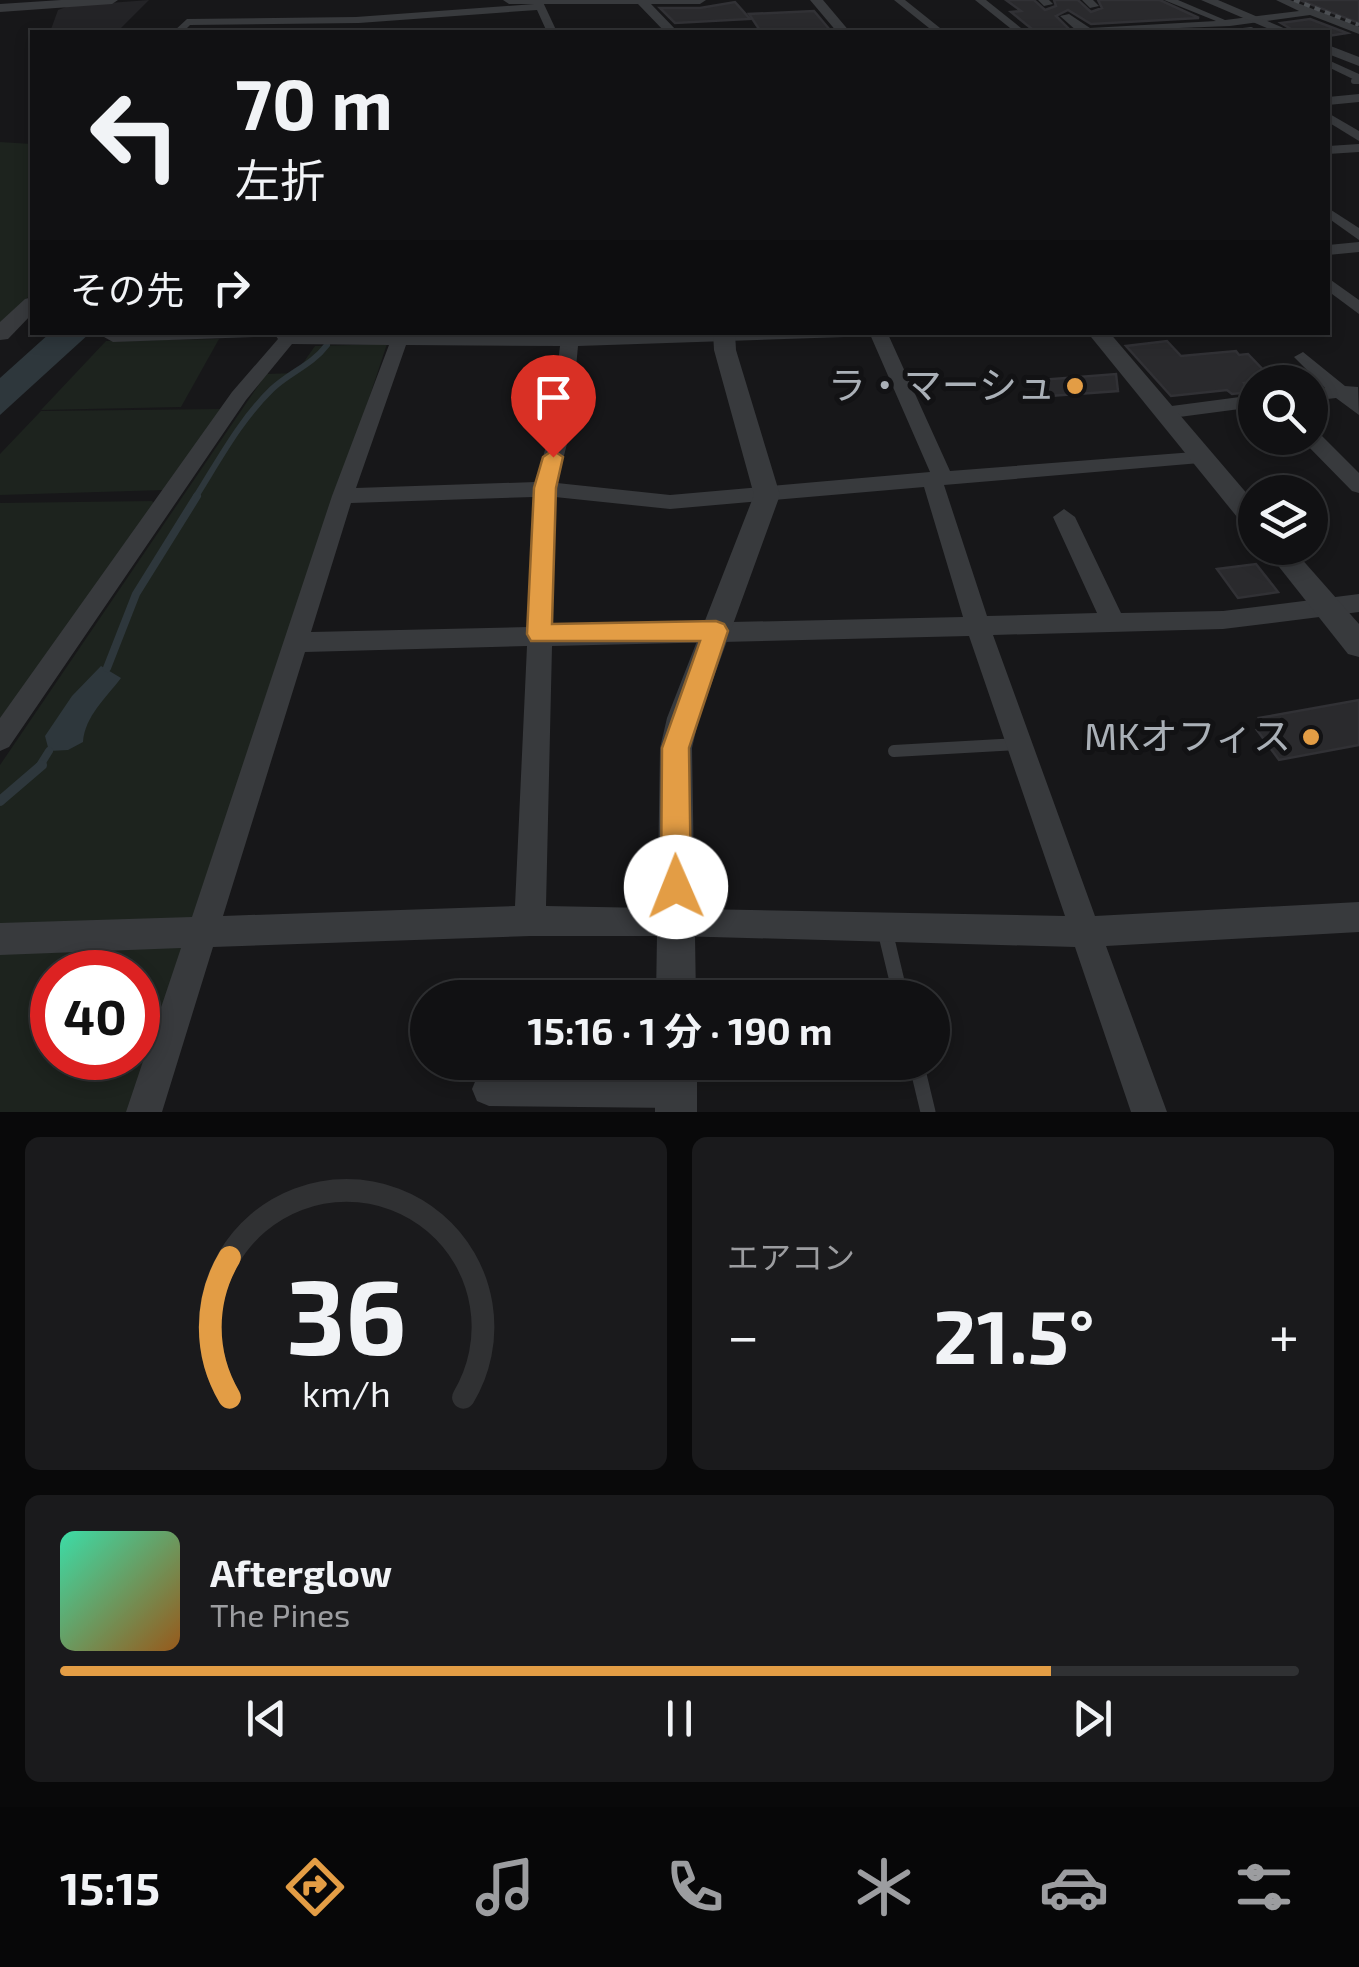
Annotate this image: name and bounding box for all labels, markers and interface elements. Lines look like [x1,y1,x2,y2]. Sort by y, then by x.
text: 70 m [235,60,393,144]
icon: left [70,70,200,200]
text: 左折 [235,152,325,206]
icon: right [204,260,259,315]
text: その先 [70,266,184,312]
pin [511,355,596,458]
place label: ラ・マーシュ [828,361,1055,407]
map controls [1238,365,1328,565]
button: search [1238,365,1328,455]
icon: arrive [526,370,581,425]
marker: ラ・マーシュ [1064,375,1086,397]
button: layers [1238,475,1328,565]
place label: MKオフィス [1084,712,1291,758]
marker: MKオフィス [1300,726,1322,748]
position arrow [624,835,728,939]
speed limit sign: 40 [30,950,160,1080]
text: 15:16 · 1 分 · 190 m [527,1007,833,1053]
text: エアコン [727,1237,855,1275]
text: 36 [286,1251,406,1376]
text: 21.5° [933,1289,1095,1379]
text: − [727,1301,759,1367]
text: + [1269,1301,1299,1367]
text: km/h [302,1371,390,1414]
text: Afterglow [210,1549,392,1595]
text: The Pines [210,1595,350,1633]
icon: previous [239,1691,294,1746]
icon: pause [652,1691,707,1746]
icon: next [1065,1691,1120,1746]
icon: directions [280,1852,350,1922]
icon: music [470,1852,540,1922]
icon: phone [660,1852,730,1922]
icon: climate [849,1852,919,1922]
icon: car [1039,1852,1109,1922]
icon: filters [1229,1852,1299,1922]
text: 15:15 [60,1860,160,1914]

